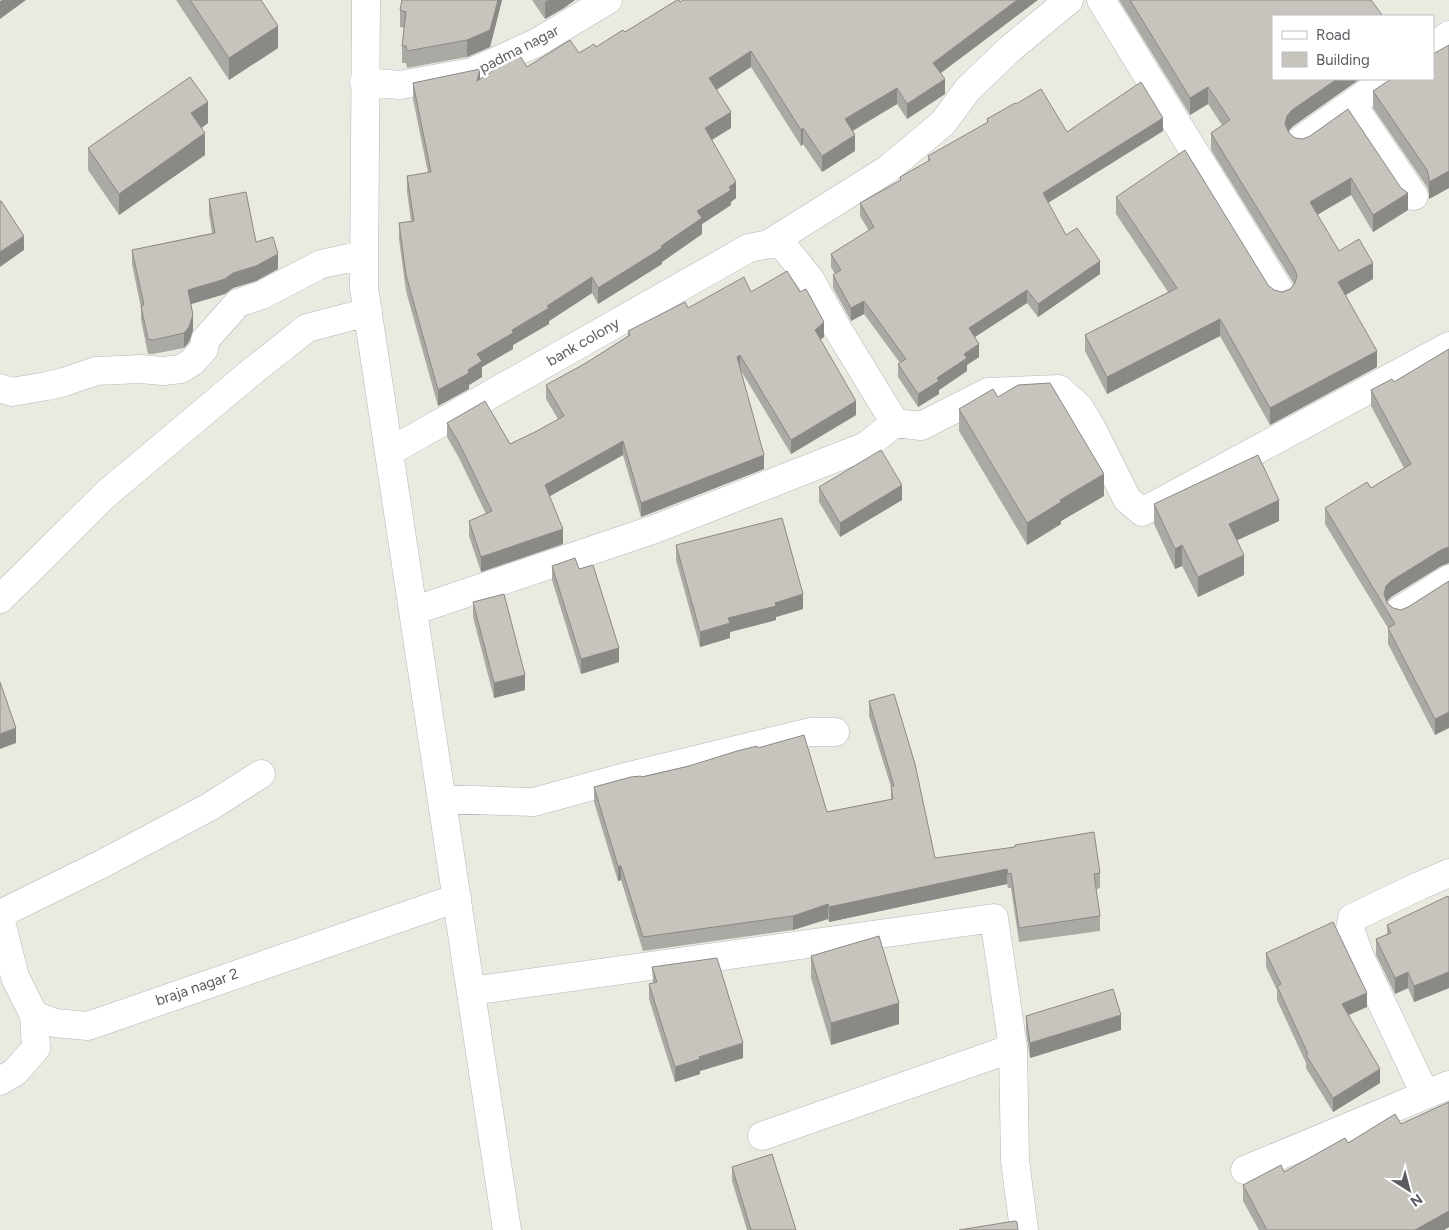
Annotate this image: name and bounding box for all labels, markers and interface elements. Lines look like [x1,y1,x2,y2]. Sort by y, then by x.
legend [1272,15,1434,80]
street label: padma nagar [476,21,562,77]
text: Road [1316,26,1351,44]
text: Building [1316,51,1370,69]
street label: bank colony [544,314,623,370]
street label: braja nagar 2 [153,964,241,1010]
north arrow [1384,1165,1434,1215]
text: N [1407,1190,1426,1210]

